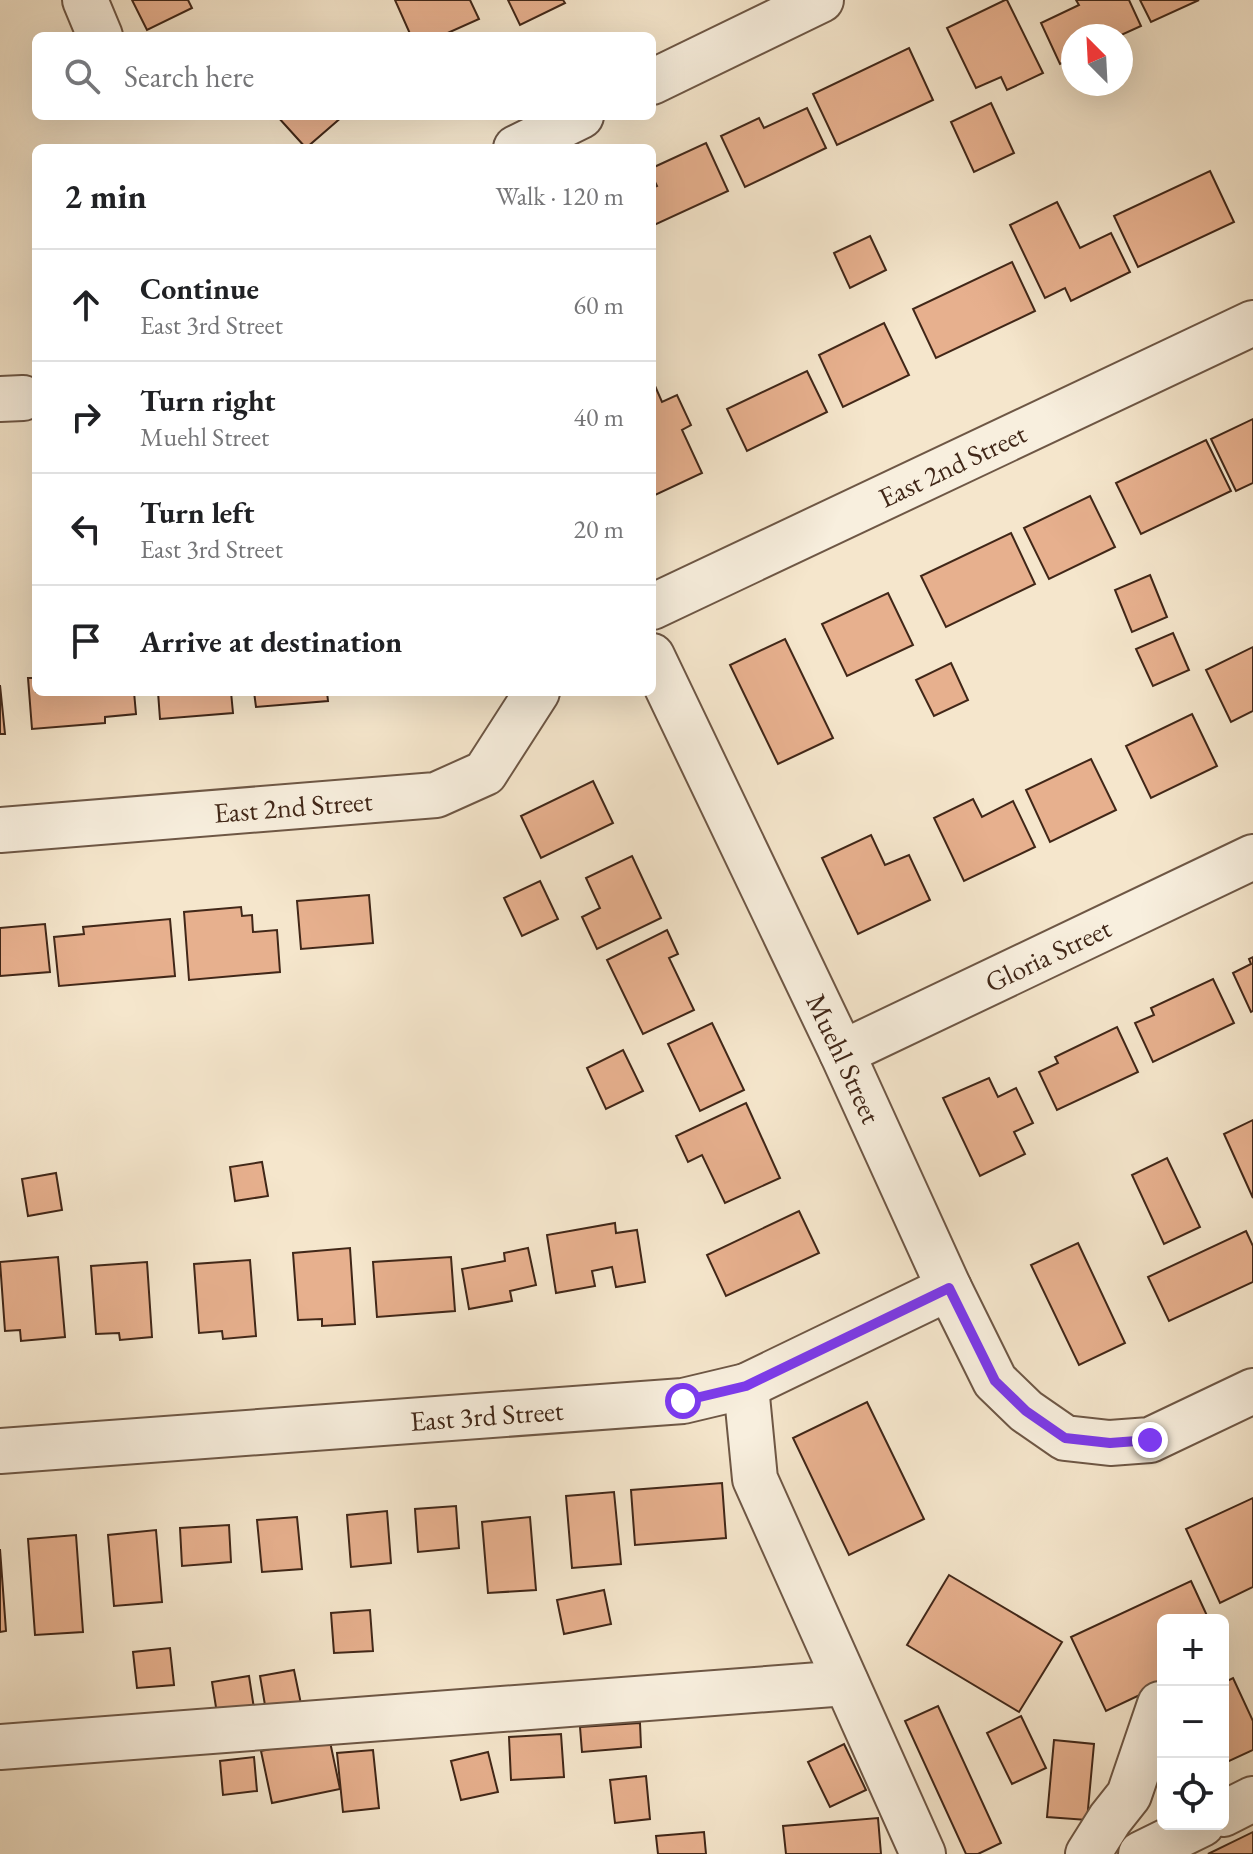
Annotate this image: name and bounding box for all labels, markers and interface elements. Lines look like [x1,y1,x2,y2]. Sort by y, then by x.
north arrow [1061,24,1133,96]
search box [32,32,656,120]
icon: search [60,54,104,98]
text: Search here [124,57,254,96]
text: 2 min [64,174,147,218]
text: Walk · 120 m [496,179,624,213]
text: Continue [140,269,259,308]
icon: ahead [64,283,108,327]
text: 60 m [574,288,624,322]
text: East 3rd Street [140,308,283,342]
text: Turn right [140,381,276,420]
icon: right [64,395,108,439]
text: 40 m [574,400,624,434]
street label: East 2nd Street [872,415,1032,515]
text: Muehl Street [140,420,269,454]
text: Turn left [140,493,254,532]
icon: left [64,507,108,551]
text: 20 m [574,512,624,546]
text: East 3rd Street [140,532,283,566]
icon: arrive [64,619,108,663]
text: Arrive at destination [140,622,402,661]
street label: East 2nd Street [212,782,374,831]
street label: Gloria Street [979,909,1117,1000]
street label: Muehl Street [798,988,890,1129]
route start [665,1383,701,1419]
street label: East 3rd Street [409,1392,565,1439]
route end [1132,1422,1168,1458]
map controls [1157,1614,1229,1830]
button: + [1157,1614,1229,1686]
button: − [1157,1686,1229,1758]
button: locate [1157,1758,1229,1830]

